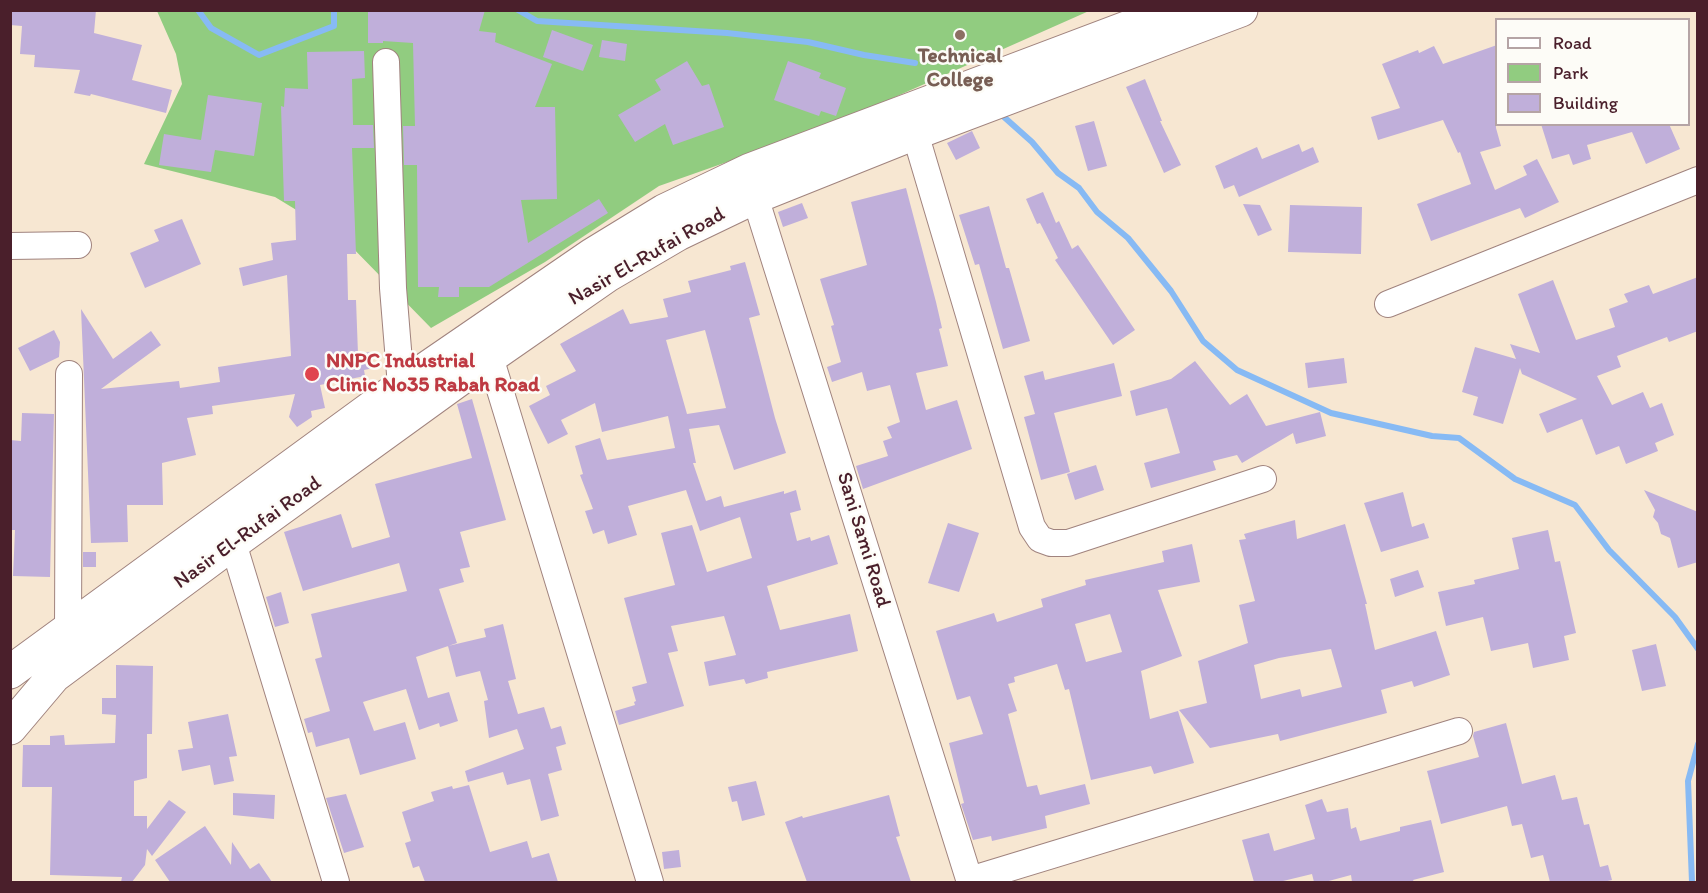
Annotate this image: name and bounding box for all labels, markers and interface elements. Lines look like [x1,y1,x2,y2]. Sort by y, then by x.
legend [1495,18,1690,126]
marker: Technical College [953,28,967,42]
text: Road [1553,32,1592,54]
place label: Technical College [918,44,1002,94]
text: Park [1553,62,1588,84]
text: Building [1553,92,1618,114]
street label: Nasir El-Rufai Road [564,202,730,312]
place label: NNPC Industrial Clinic No35 Rabah Road [326,349,540,399]
marker: NNPC Industrial Clinic No35 Rabah Road [303,365,321,383]
street label: Sani Sami Road [830,469,896,611]
street label: Nasir El-Rufai Road [169,471,327,595]

